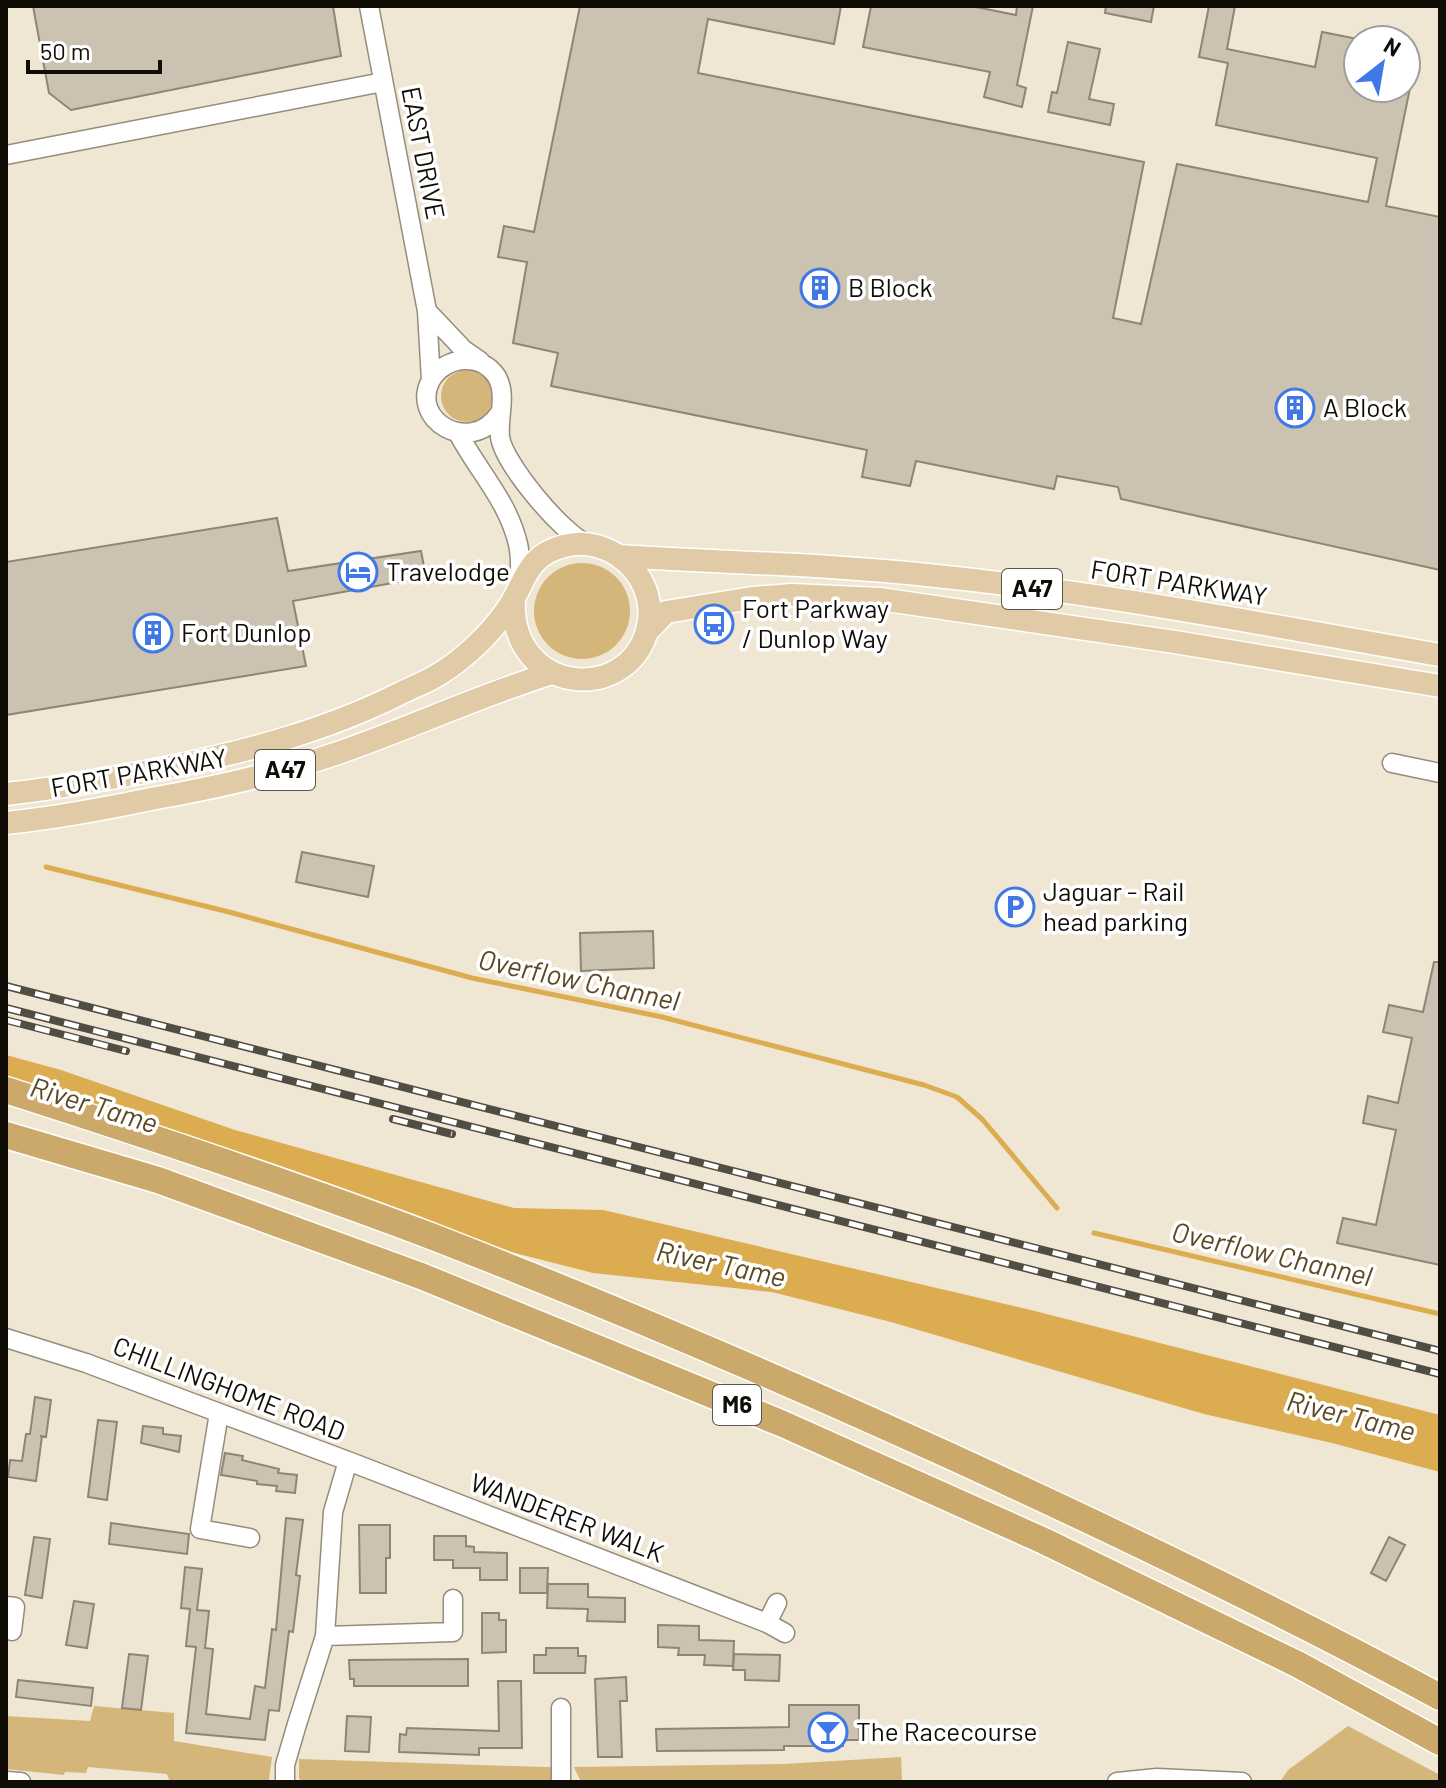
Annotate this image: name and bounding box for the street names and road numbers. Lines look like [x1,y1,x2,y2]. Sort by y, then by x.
street label: EAST DRIVE [396,84,453,222]
street label: FORT PARKWAY [1089,552,1270,611]
road number: A47 [1002,569,1062,609]
street label: FORT PARKWAY [48,741,229,802]
road number: A47 [255,750,315,790]
street label: CHILLINGHOME ROAD [109,1329,350,1446]
road number: M6 [713,1385,761,1425]
street label: WANDERER WALK [466,1465,669,1568]

